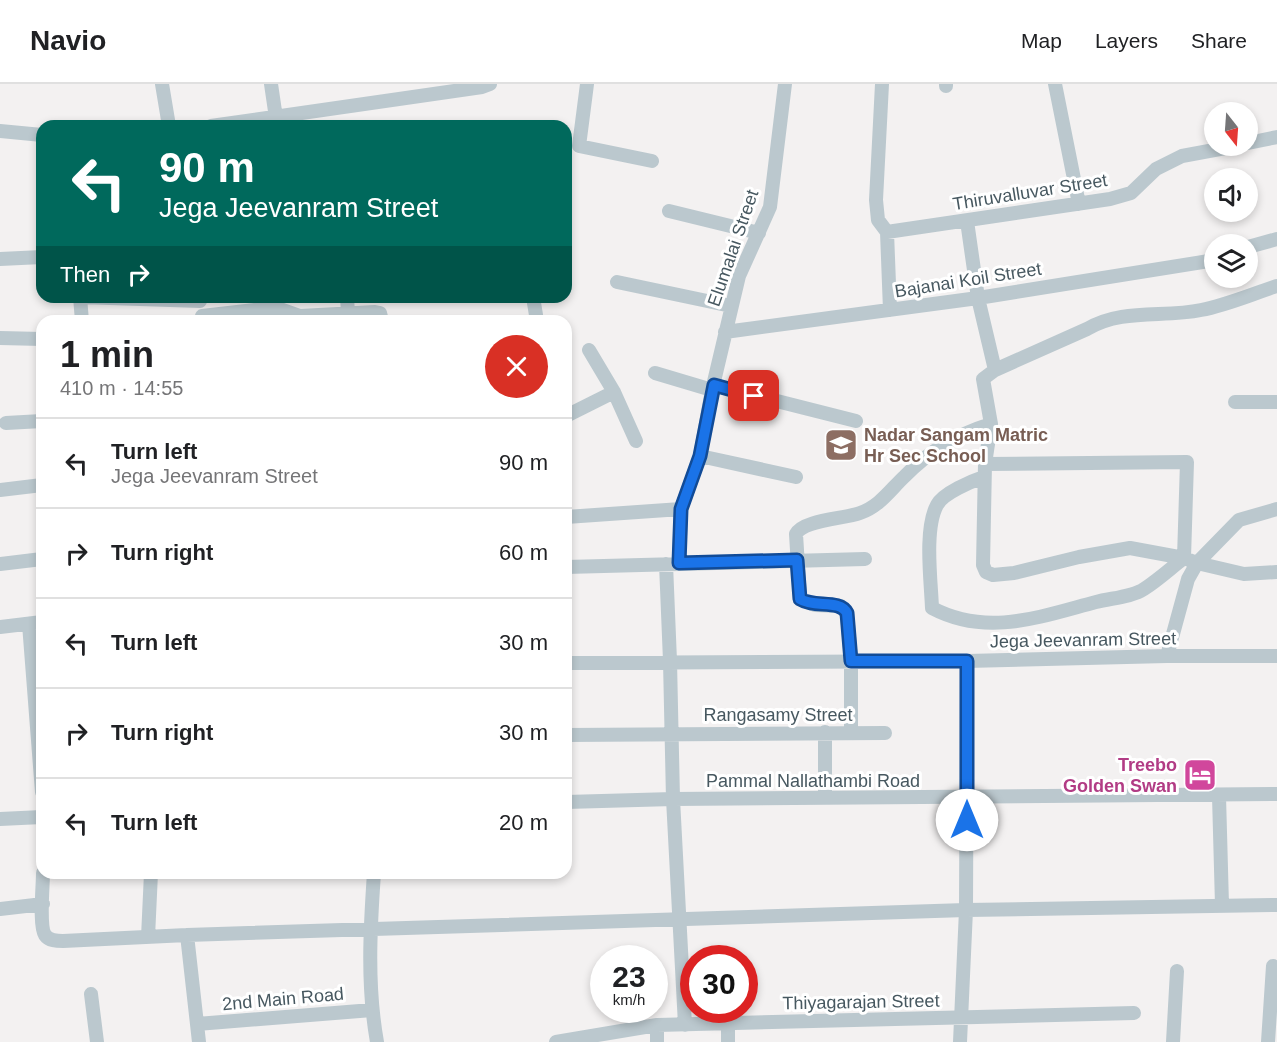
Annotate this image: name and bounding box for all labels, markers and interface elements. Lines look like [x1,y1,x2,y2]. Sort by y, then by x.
text: Navio [30,25,106,56]
text: Map [1021,29,1062,52]
text: Layers [1095,29,1158,52]
text: Share [1191,29,1247,52]
north arrow [1204,102,1258,156]
map controls [1204,102,1258,288]
icon: left [60,144,138,222]
text: 90 m [159,144,255,191]
button: sound [1204,168,1258,222]
street label: Thiruvalluvar Street [951,170,1109,214]
street label: Elumalai Street [704,187,762,309]
text: Jega Jeevanram Street [159,193,438,223]
button: layers [1204,234,1258,288]
icon: right [122,258,155,291]
street label: Bajanai Koil Street [893,259,1043,301]
text: Then [60,262,110,287]
text: 1 min [60,334,154,375]
button: close [485,335,548,398]
pin [728,370,779,421]
text: 410 m · 14:55 [60,377,183,399]
icon: arrive [737,379,770,412]
place label: Nadar Sangam Matric Hr Sec School [864,425,1048,466]
school or university icon: Nadar Sangam Matric Hr Sec School [823,427,859,463]
text: Turn left [111,439,197,464]
icon: left [60,447,93,480]
text: 90 m [499,450,548,475]
text: Jega Jeevanram Street [111,465,318,487]
icon: right [60,537,93,570]
text: Turn right [111,540,213,565]
text: 60 m [499,540,548,565]
icon: left [60,627,93,660]
street label: Jega Jeevanram Street [990,628,1176,652]
text: Turn left [111,630,197,655]
text: 30 m [499,630,548,655]
street label: Rangasamy Street [703,705,853,725]
icon: right [60,717,93,750]
text: Turn right [111,720,213,745]
text: 30 m [499,720,548,745]
place label: Treebo Golden Swan [1063,755,1177,796]
hotel icon: Treebo Golden Swan [1182,757,1218,793]
street label: Pammal Nallathambi Road [706,771,920,791]
position arrow [935,788,999,852]
icon: left [60,807,93,840]
text: Turn left [111,810,197,835]
text: 20 m [499,810,548,835]
speed limit sign: 30 [680,945,758,1023]
text: 23 [612,960,646,993]
street label: 2nd Main Road [221,984,345,1014]
text: km/h [613,991,645,1008]
street label: Thiyagarajan Street [782,991,940,1013]

